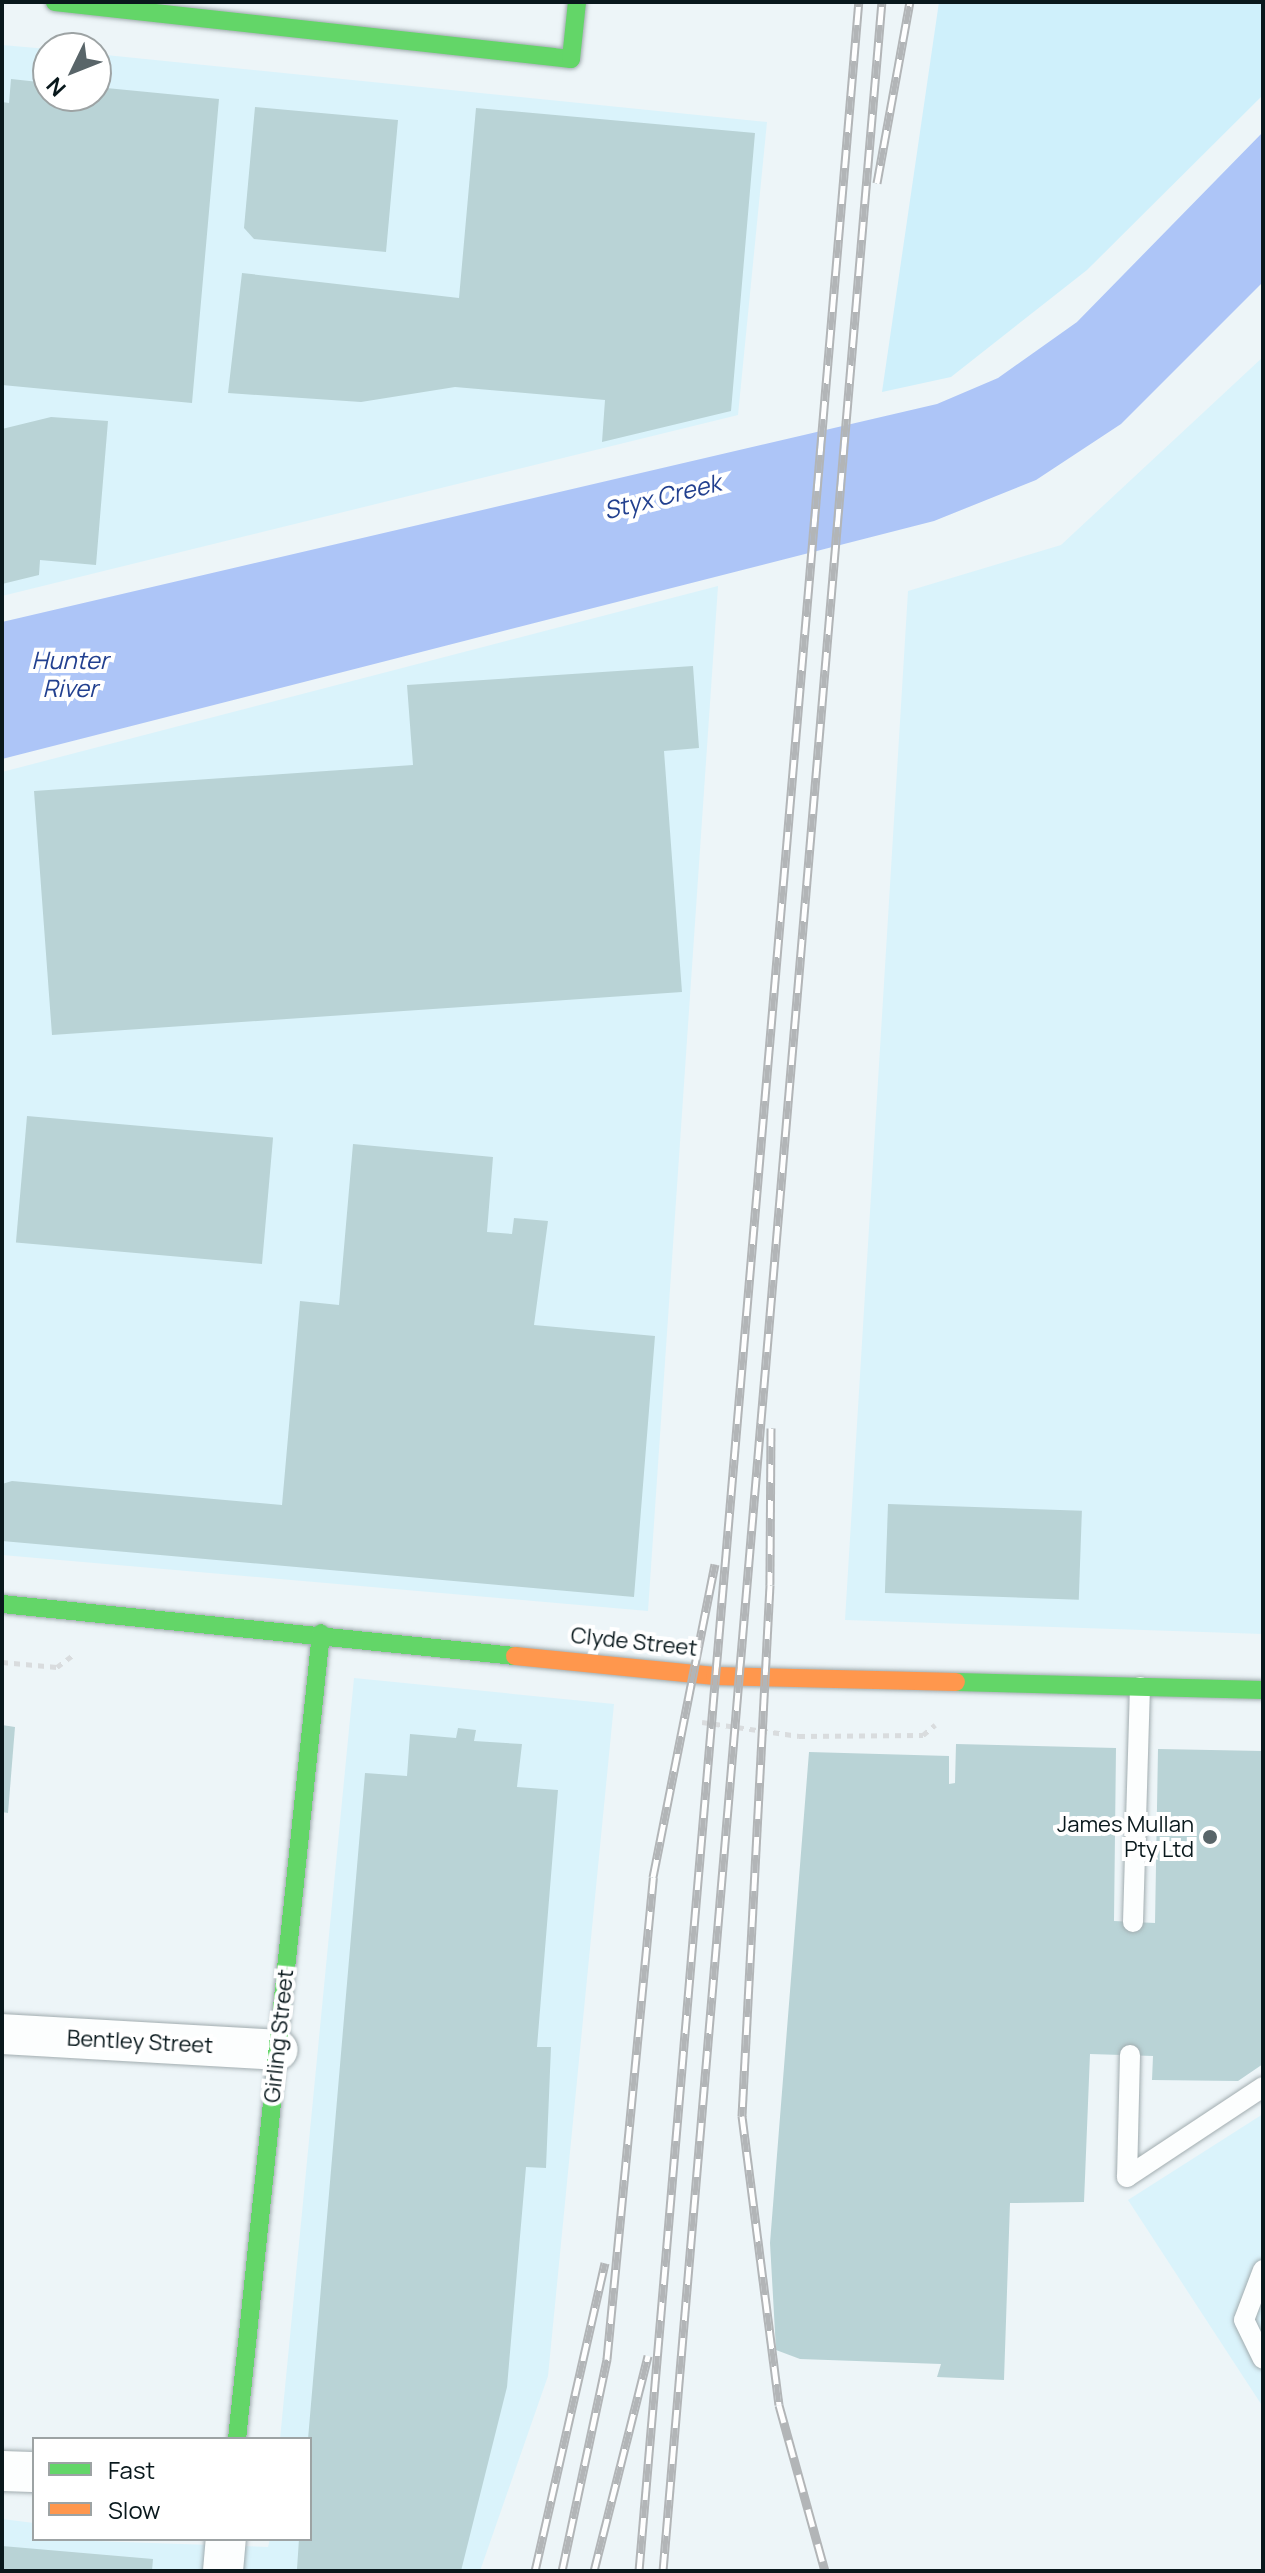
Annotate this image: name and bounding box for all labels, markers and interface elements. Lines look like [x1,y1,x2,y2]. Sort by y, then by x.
north arrow [32,32,112,112]
text: N [40,71,72,103]
water label: Styx Creek [600,468,724,524]
water label: Hunter River [32,646,108,702]
street label: Clyde Street [569,1622,699,1662]
place label: James Mullan Pty Ltd [1057,1811,1194,1862]
marker: James Mullan Pty Ltd [1201,1828,1219,1846]
street label: Girling Street [259,1968,299,2104]
street label: Bentley Street [66,2025,214,2059]
legend [32,2437,312,2541]
text: Fast [108,2453,155,2486]
text: Slow [108,2493,161,2526]

